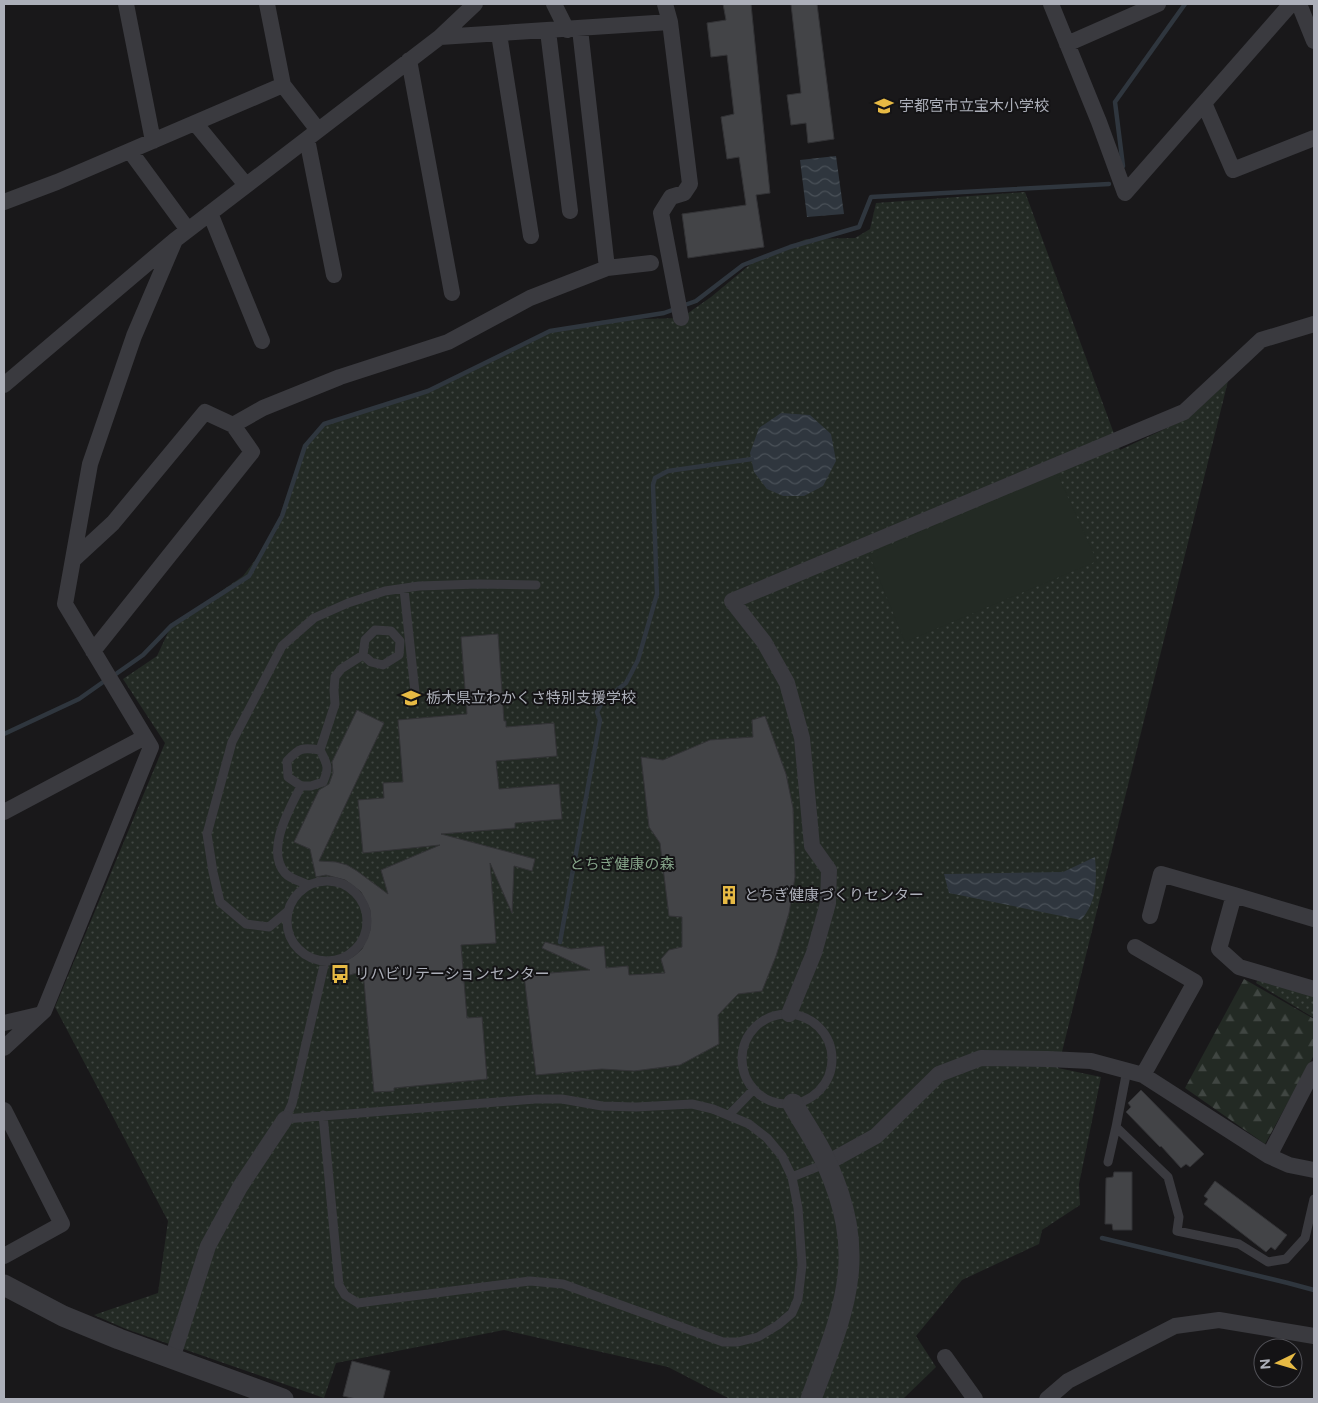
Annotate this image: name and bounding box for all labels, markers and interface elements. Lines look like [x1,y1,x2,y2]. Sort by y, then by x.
school or university icon: 宇都宮市立宝木小学校 [873,95,895,117]
place label: 宇都宮市立宝木小学校 [899,97,1049,115]
school or university icon: 栃木県立わかくさ特別支援学校 [400,687,422,709]
place label: 栃木県立わかくさ特別支援学校 [426,689,636,707]
park label: とちぎ健康の森 [569,855,675,873]
building icon: とちぎ健康づくりセンター [718,884,740,906]
place label: とちぎ健康づくりセンター [744,886,924,904]
bus stop icon: リハビリテーションセンター [329,963,351,985]
place label: リハビリテーションセンター [355,965,550,983]
north arrow [1253,1338,1303,1388]
text: N [1257,1358,1274,1370]

